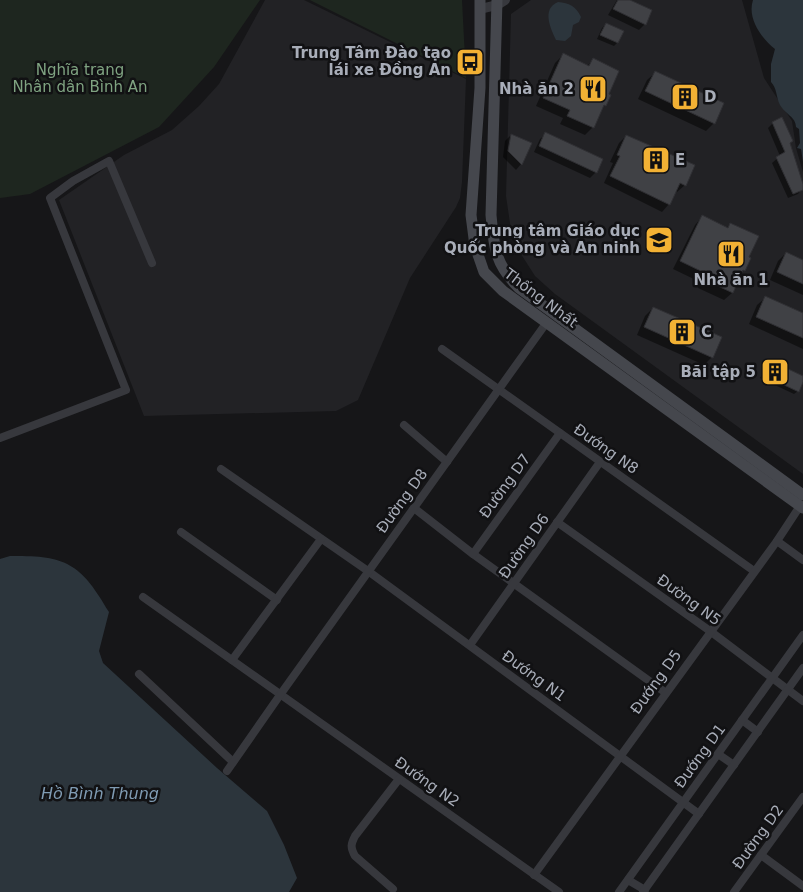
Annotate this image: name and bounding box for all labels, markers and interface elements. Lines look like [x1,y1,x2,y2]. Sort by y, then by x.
place label: Trung Tâm Đào tạo lái xe Đồng An [292,44,451,79]
bus stop icon: Trung Tâm Đào tạo lái xe Đồng An [455,47,485,77]
park label: Nghĩa trang Nhân dân Bình An [12,61,148,96]
restaurant icon: Nhà ăn 2 [578,74,608,104]
place label: Nhà ăn 2 [499,80,574,98]
building icon: D [670,82,700,112]
place label: D [704,88,716,106]
building icon: E [641,145,671,175]
place label: E [675,151,685,169]
place label: Trung tâm Giáo dục Quốc phòng và An ninh [444,222,640,257]
school or university icon: Trung tâm Giáo dục Quốc phòng và An ninh [644,225,674,255]
restaurant icon: Nhà ăn 1 [716,239,746,269]
street label: Thống Nhất [500,264,581,332]
place label: Nhà ăn 1 [693,271,769,289]
building icon: C [667,317,697,347]
place label: C [701,323,712,341]
building icon: Bãi tập 5 [760,357,790,387]
place label: Bãi tập 5 [680,363,756,381]
street label: Đướng N8 [570,420,642,478]
street label: Đường D7 [476,450,534,522]
street label: Đường D8 [373,465,431,537]
street label: Đường D6 [495,510,553,582]
street label: Đường N5 [653,571,725,629]
street label: Đướng D5 [627,646,685,718]
street label: Đướng N1 [498,647,570,705]
street label: Đướng D1 [671,720,729,792]
street label: Đướng N2 [391,753,463,811]
water label: Hồ Bình Thung [41,784,159,803]
street label: Đường D2 [729,801,787,873]

